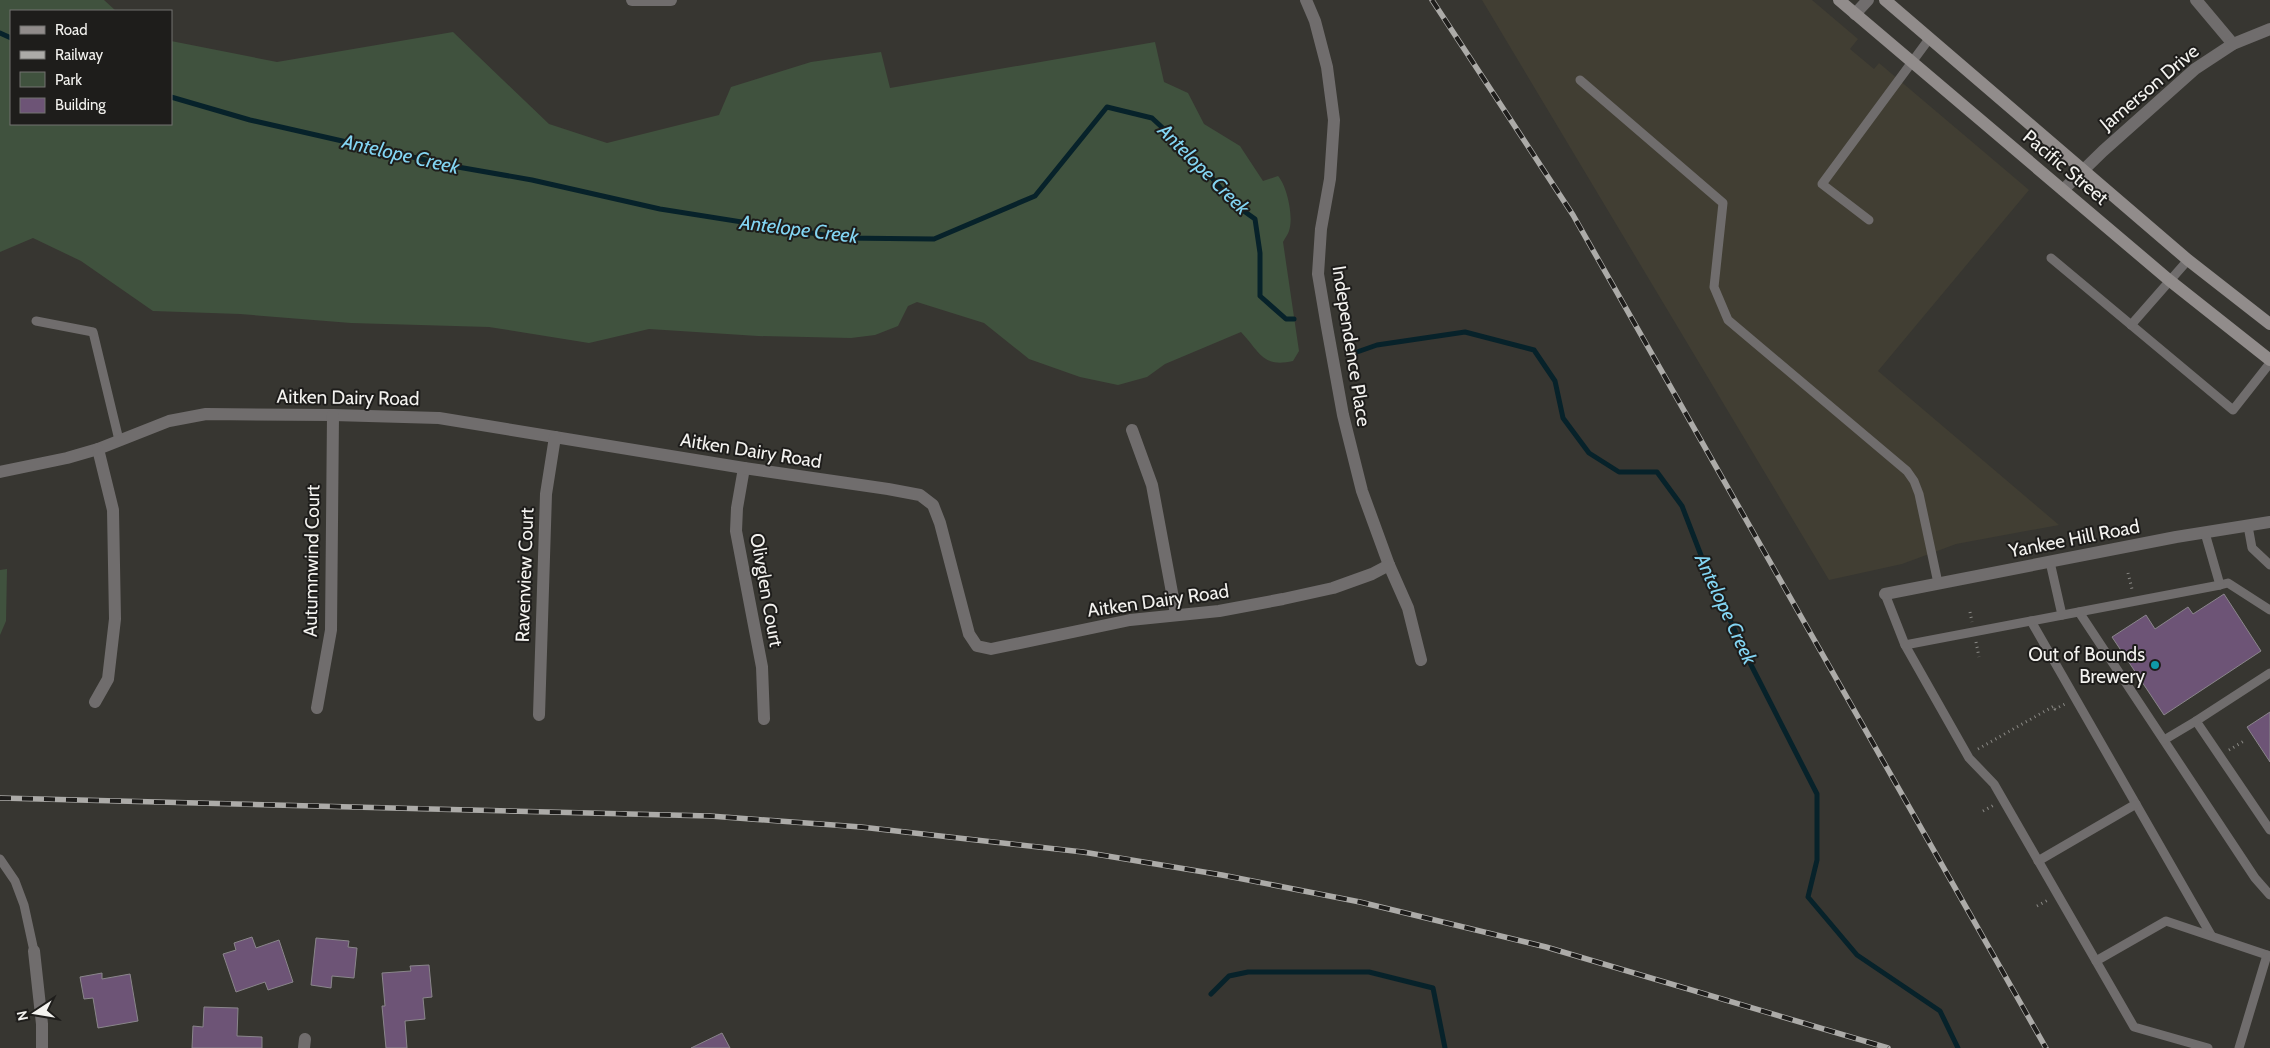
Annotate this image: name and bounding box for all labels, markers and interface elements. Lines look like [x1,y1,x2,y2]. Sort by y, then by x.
legend [10,10,172,125]
text: Road [55,21,88,39]
street label: Jamerson Drive [2094,39,2204,136]
text: Railway [55,46,104,64]
text: Park [55,71,82,89]
text: Building [55,96,106,114]
water label: Antelope Creek [1153,118,1256,221]
street label: Pacific Street [2018,125,2114,210]
water label: Antelope Creek [339,129,463,179]
water label: Antelope Creek [737,210,861,248]
street label: Independence Place [1327,264,1376,428]
street label: Aitken Dairy Road [276,385,420,410]
street label: Aitken Dairy Road [679,428,823,473]
street label: Autumnwind Court [299,484,324,637]
street label: Ravenview Court [511,507,538,643]
street label: Yankee Hill Road [2006,515,2141,563]
street label: Olivglen Court [745,531,788,649]
water label: Antelope Creek [1689,549,1763,669]
street label: Aitken Dairy Road [1086,579,1230,622]
place label: Out of Bounds Brewery [2028,643,2145,688]
marker: Out of Bounds Brewery [2149,659,2161,671]
north arrow [10,988,60,1038]
text: N [12,1009,32,1022]

